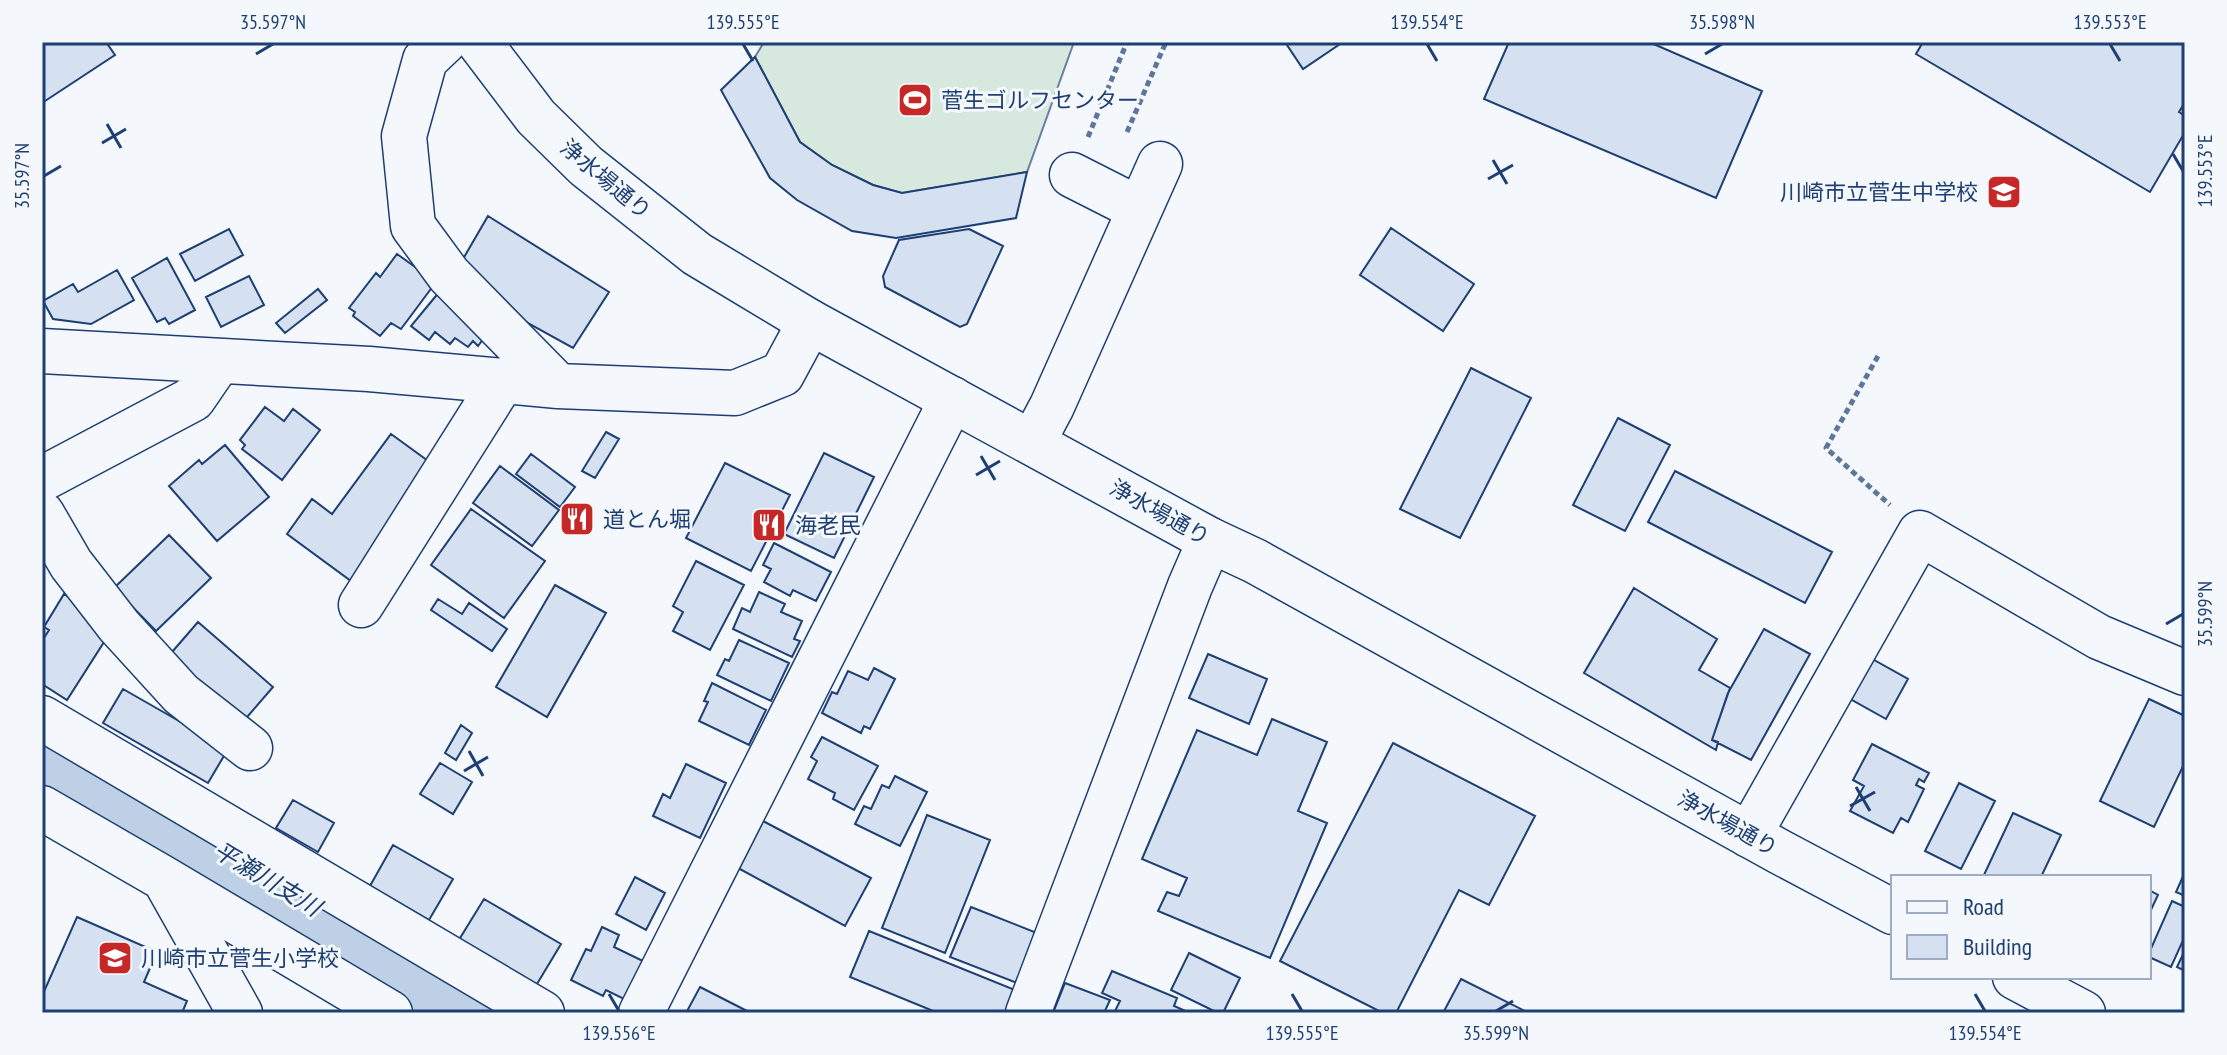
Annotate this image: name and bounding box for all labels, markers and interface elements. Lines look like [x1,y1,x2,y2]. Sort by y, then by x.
text: 35.597°N [240,9,306,35]
text: 139.555°E [707,9,779,35]
text: 139.554°E [1391,9,1463,35]
text: 35.598°N [1689,9,1755,35]
text: 139.553°E [2074,9,2146,35]
sports icon: 菅生ゴルフセンター [896,81,934,119]
place label: 菅生ゴルフセンター [941,86,1139,114]
street label: 浄水場通り [555,133,657,225]
text: 139.553°E [2192,135,2218,207]
text: 35.597°N [9,143,35,209]
school or university icon: 川崎市立菅生中学校 [1985,173,2023,211]
place label: 川崎市立菅生中学校 [1780,178,1978,206]
street label: 浄水場通り [1105,473,1215,551]
restaurant icon: 道とん堀 [558,500,596,538]
place label: 道とん堀 [603,505,691,533]
restaurant icon: 海老民 [750,506,788,544]
place label: 海老民 [795,511,861,539]
text: 35.599°N [2192,581,2218,647]
street label: 浄水場通り [1673,784,1783,862]
water label: 平瀬川支川 [208,834,329,924]
legend [1891,875,2151,979]
text: Road [1963,891,2004,922]
text: Building [1963,931,2032,962]
school or university icon: 川崎市立菅生小学校 [96,939,134,977]
place label: 川崎市立菅生小学校 [141,944,339,972]
text: 139.556°E [583,1020,655,1046]
text: 139.555°E [1266,1020,1338,1046]
text: 35.599°N [1463,1020,1529,1046]
text: 139.554°E [1949,1020,2021,1046]

